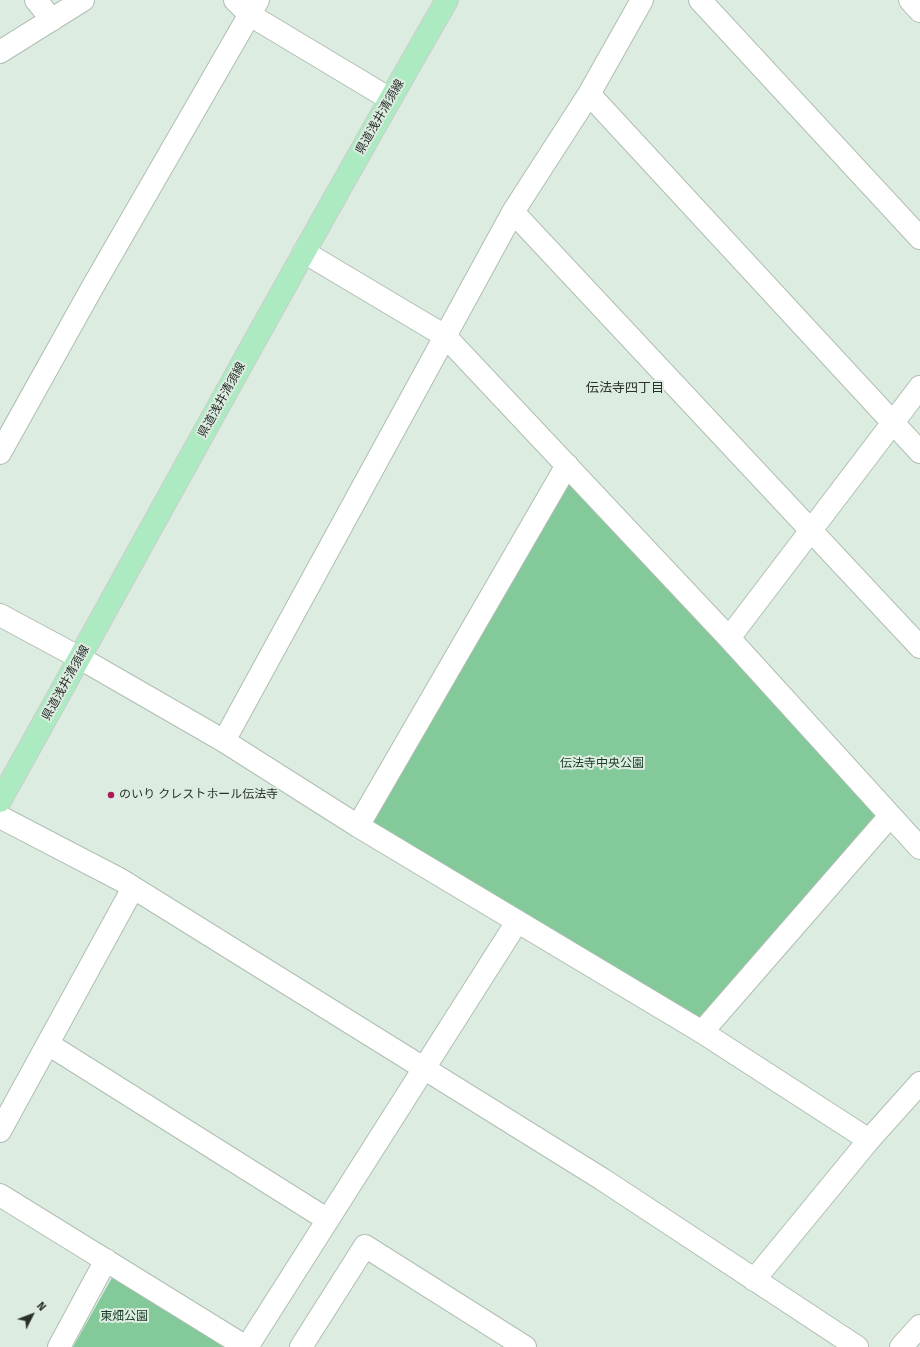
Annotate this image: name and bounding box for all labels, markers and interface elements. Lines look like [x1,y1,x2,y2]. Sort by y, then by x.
street label: 県道浅井清須線 [353,77,407,157]
street label: 県道浅井清須線 [195,360,249,440]
district label: 伝法寺四丁目 [586,380,664,396]
street label: 県道浅井清須線 [39,643,93,723]
park label: 伝法寺中央公園 [560,757,644,771]
place label: のいり クレストホール伝法寺 [119,788,278,802]
marker: のいり クレストホール伝法寺 [106,790,116,800]
north arrow [12,1295,52,1335]
text: N [34,1300,49,1314]
park label: 東畑公園 [100,1310,148,1324]

